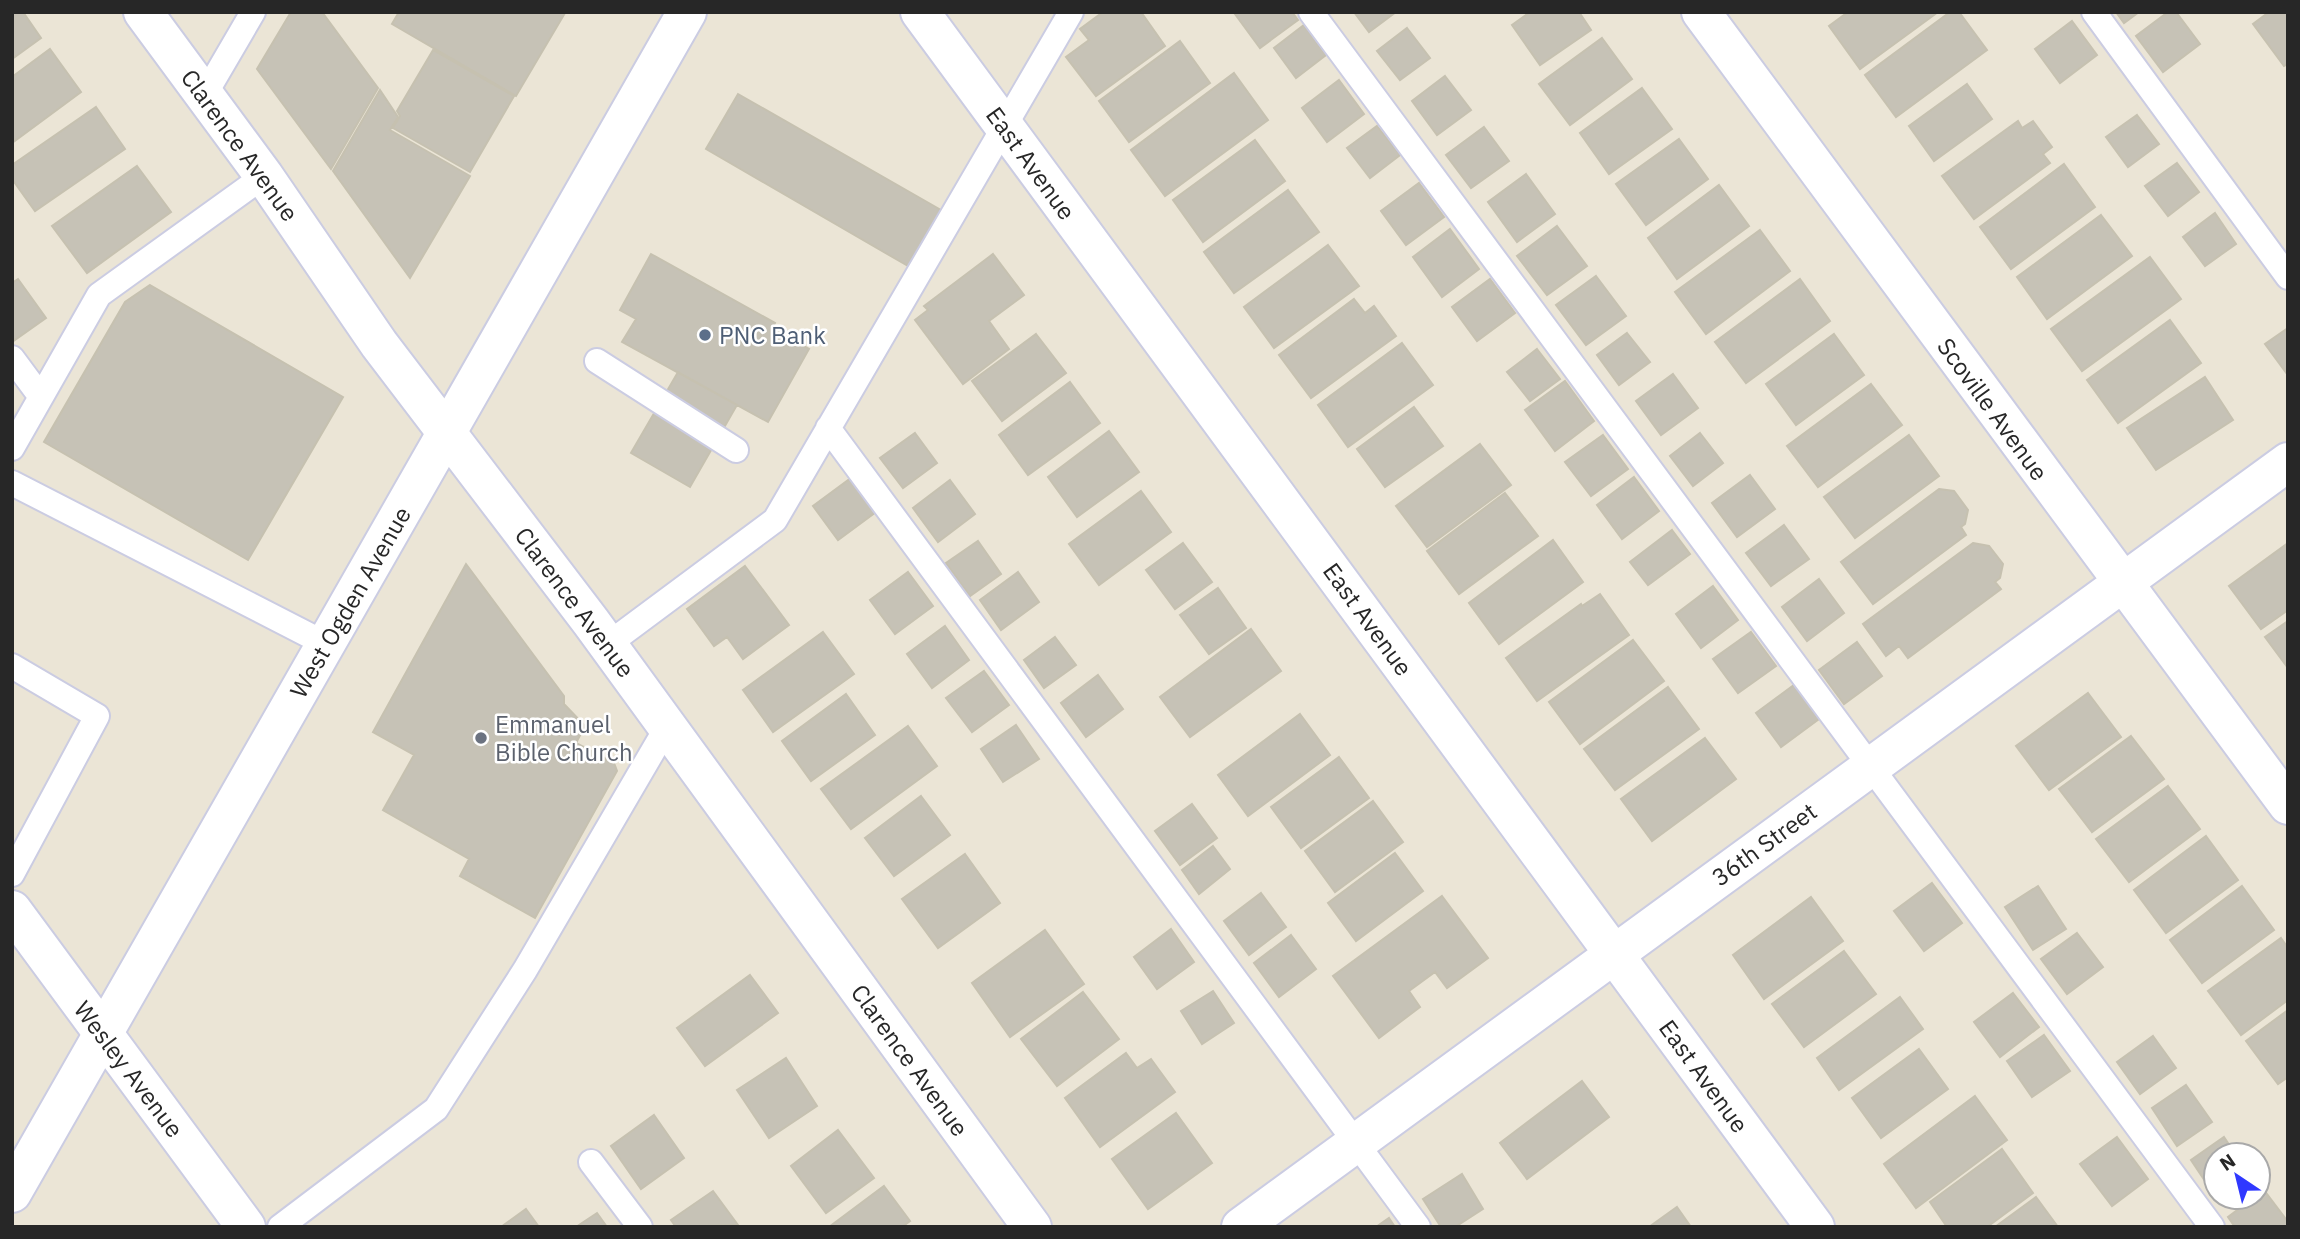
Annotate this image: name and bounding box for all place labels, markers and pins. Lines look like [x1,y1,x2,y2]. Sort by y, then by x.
place label: PNC Bank [719,319,826,351]
marker: PNC Bank [697,327,713,343]
place label: Emmanuel Bible Church [495,708,633,768]
marker: Emmanuel Bible Church [473,730,489,746]

